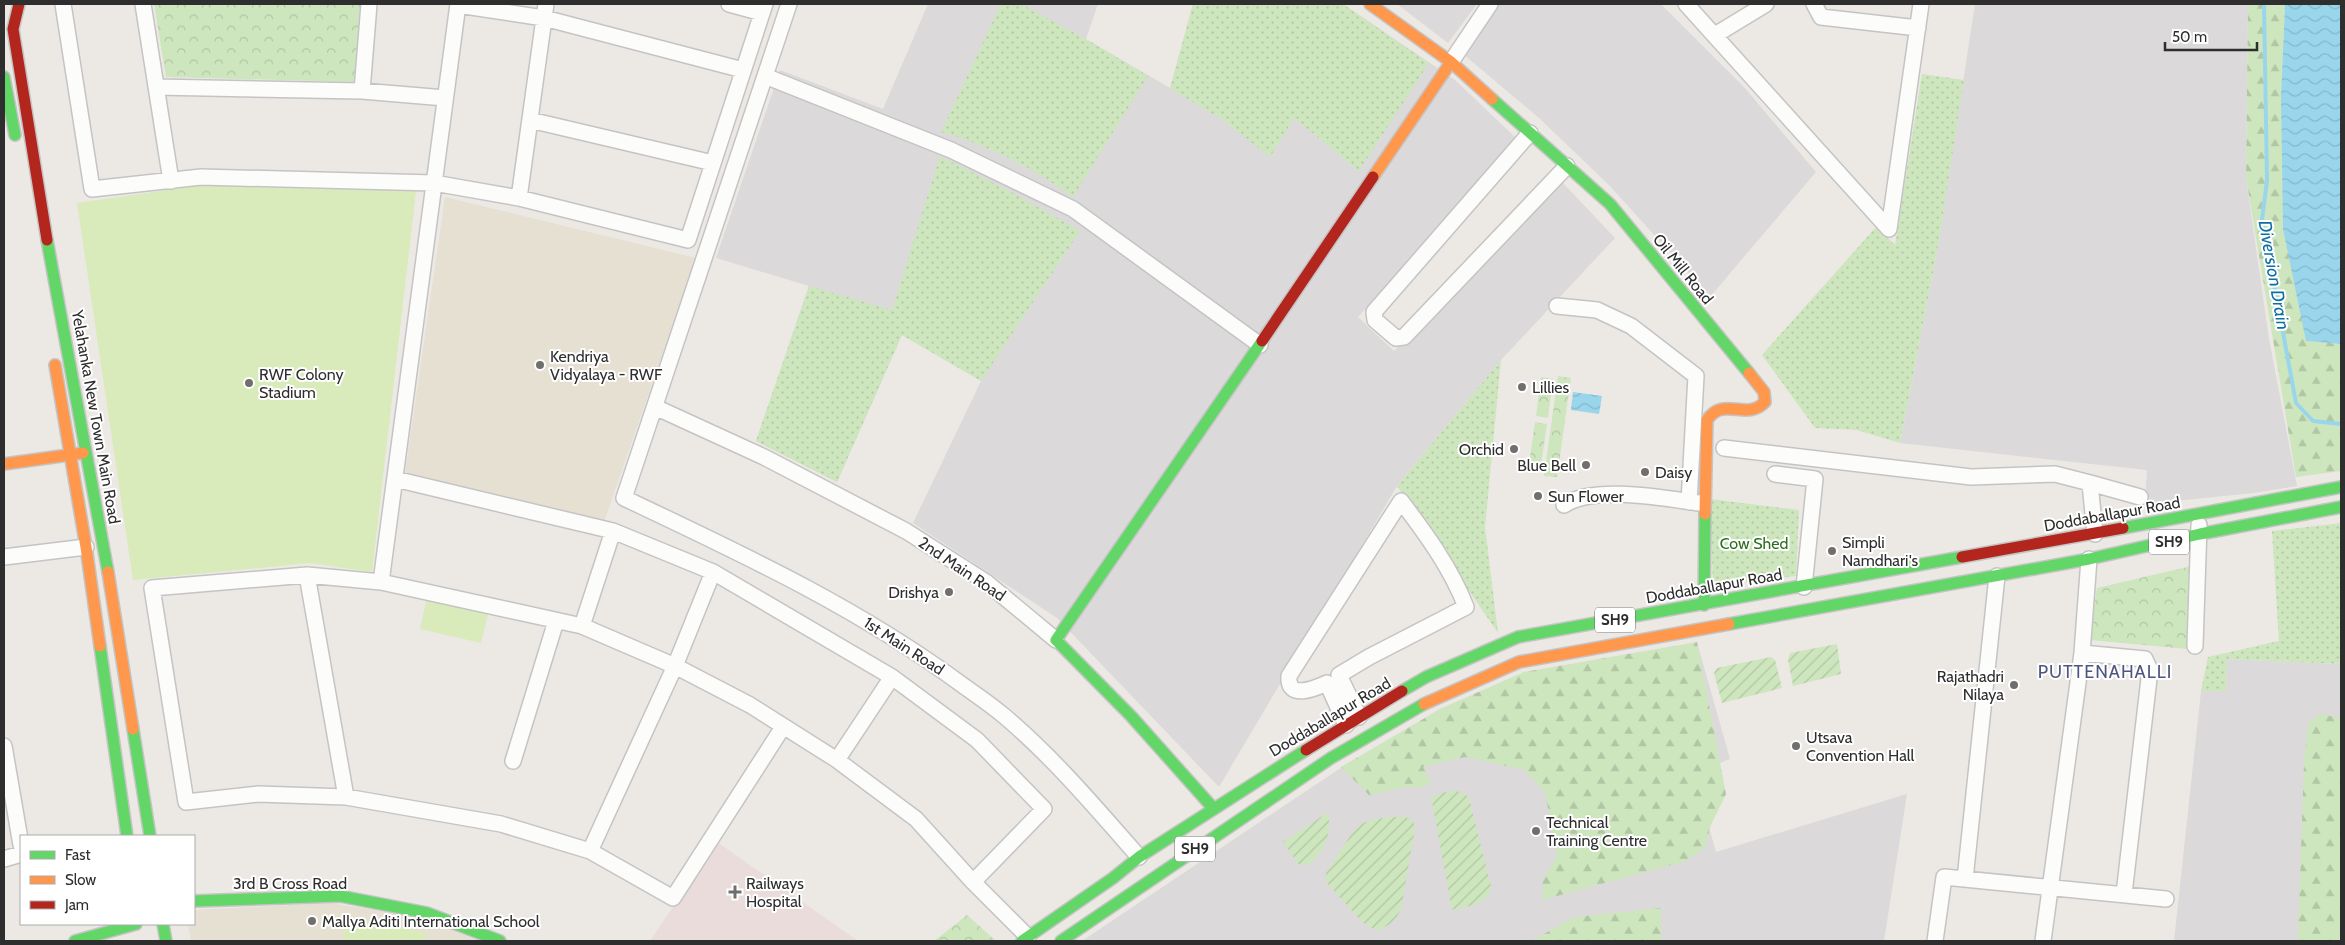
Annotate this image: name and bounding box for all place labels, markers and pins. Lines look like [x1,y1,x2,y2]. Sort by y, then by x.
place label: Kendriya Vidyalaya - RWF [550,347,663,384]
marker: Kendriya Vidyalaya - RWF [534,359,546,371]
place label: RWF Colony Stadium [259,365,343,402]
marker: RWF Colony Stadium [243,377,255,389]
place label: Lillies [1532,378,1570,397]
marker: Lillies [1516,381,1528,393]
place label: Orchid [1459,440,1504,459]
marker: Orchid [1508,443,1520,455]
place label: Blue Bell [1517,456,1576,475]
marker: Blue Bell [1580,459,1592,471]
place label: Daisy [1655,463,1692,482]
marker: Daisy [1639,466,1651,478]
place label: Sun Flower [1548,487,1625,506]
marker: Sun Flower [1532,490,1544,502]
place label: Simpli Namdhari's [1842,533,1919,570]
marker: Simpli Namdhari's [1826,545,1838,557]
place label: Drishya [888,583,939,602]
marker: Drishya [943,586,955,598]
place label: Rajathadri Nilaya [1937,667,2004,704]
marker: Rajathadri Nilaya [2008,679,2020,691]
place label: Utsava Convention Hall [1806,728,1915,765]
marker: Utsava Convention Hall [1790,740,1802,752]
place label: Technical Training Centre [1546,813,1647,850]
marker: Technical Training Centre [1530,825,1542,837]
place label: Railways Hospital [746,874,804,911]
marker: Railways Hospital [728,885,742,899]
place label: Mallya Aditi International School [322,912,540,931]
marker: Mallya Aditi International School [306,915,318,927]

